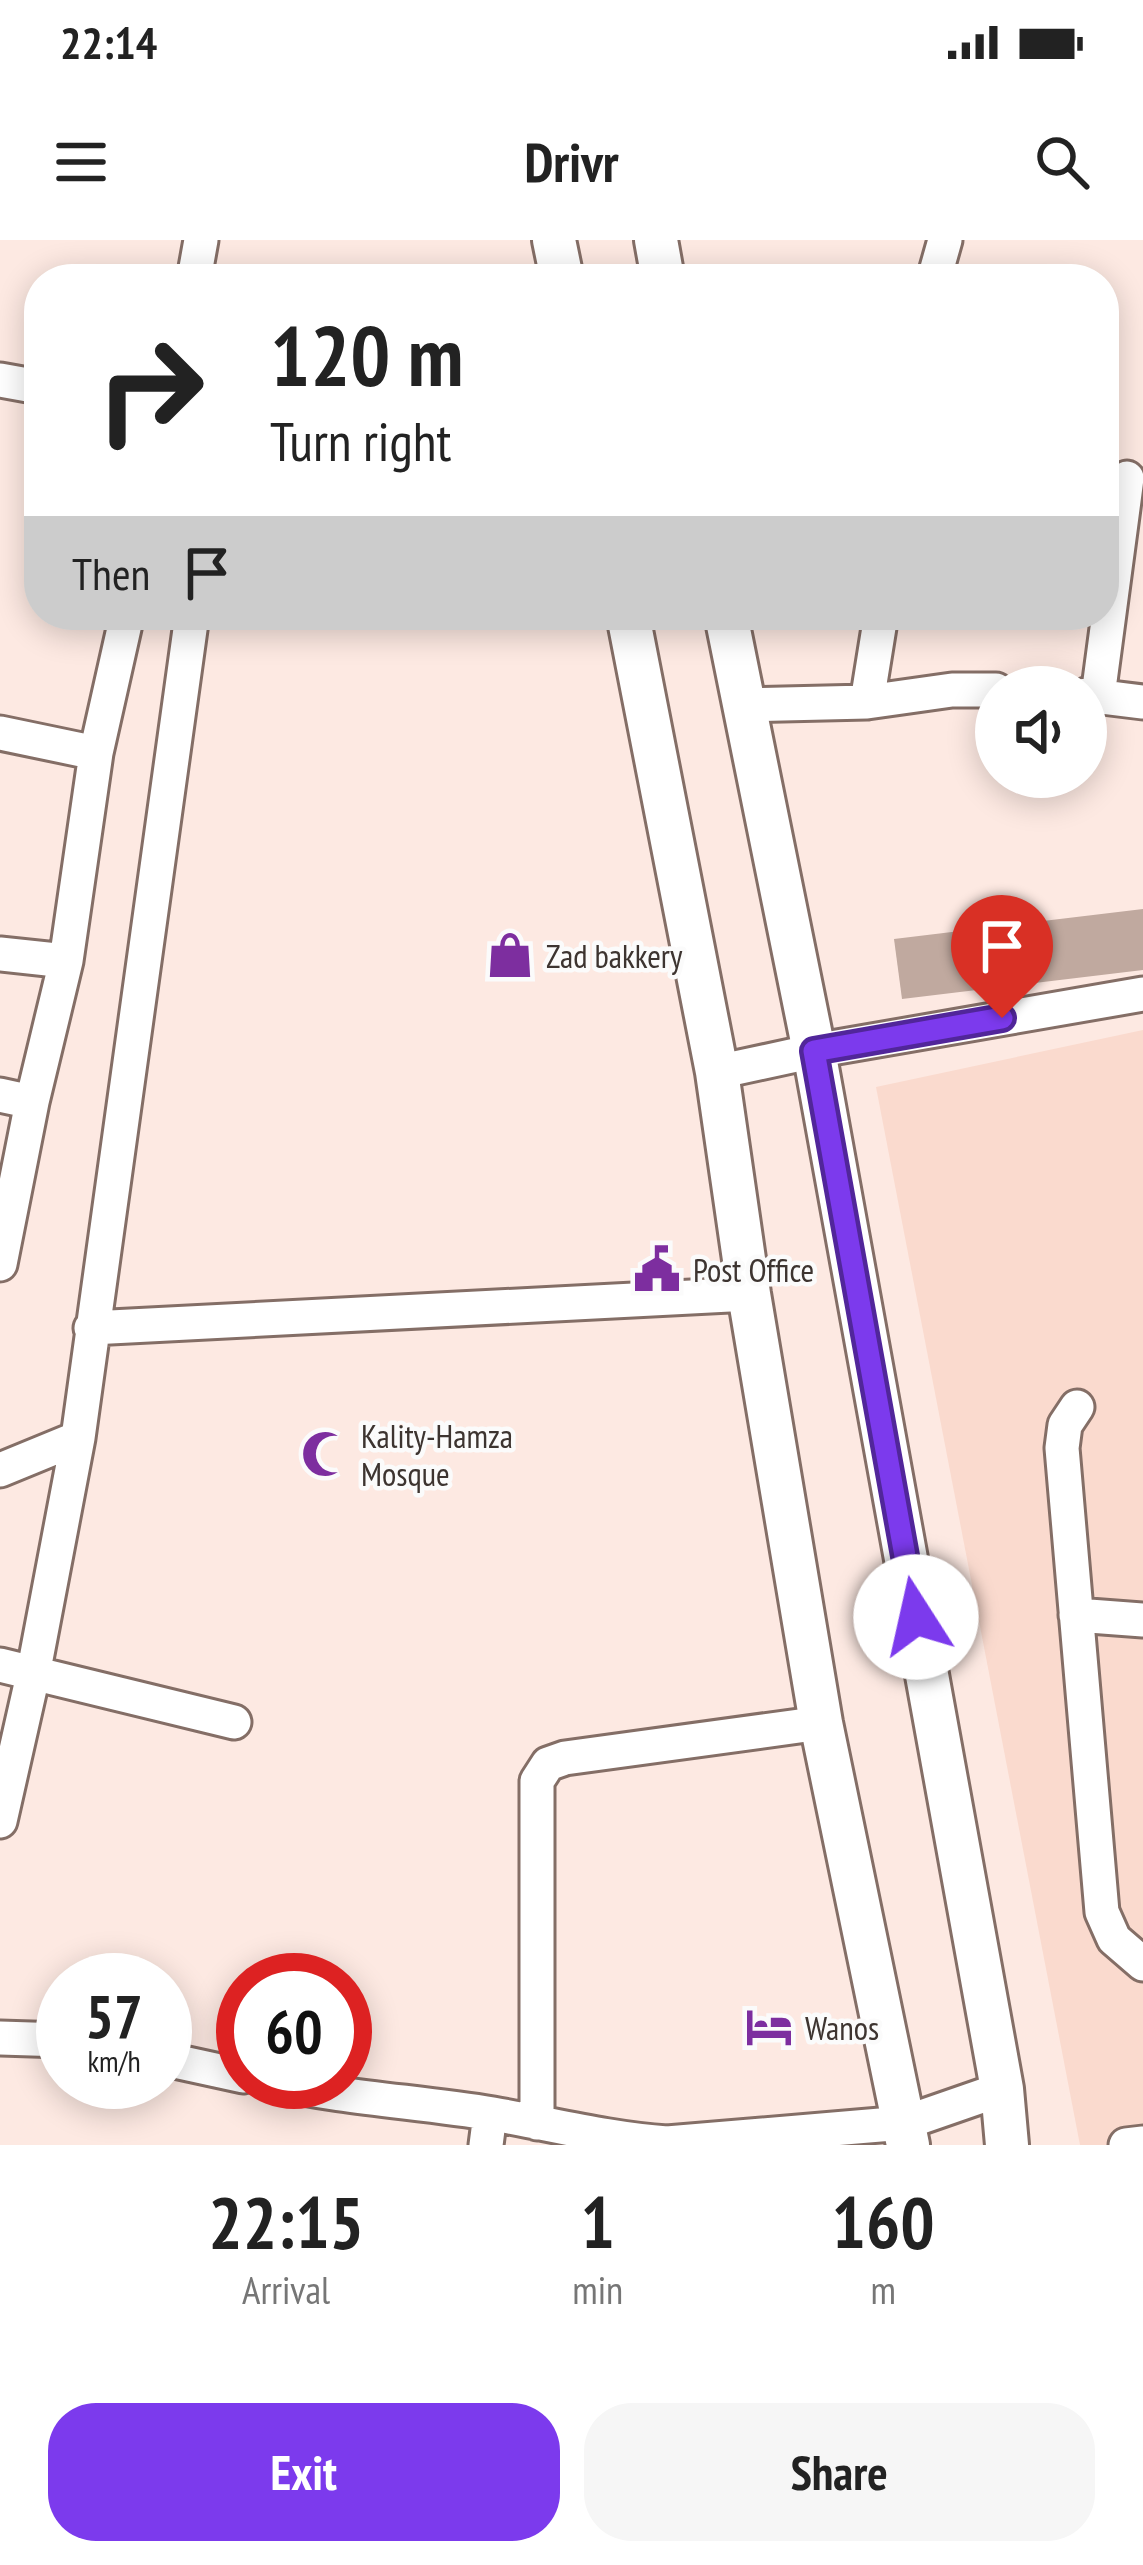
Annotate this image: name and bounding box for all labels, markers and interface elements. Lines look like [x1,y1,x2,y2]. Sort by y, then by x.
text: 22:14 [60,13,157,71]
text: Drivr [524,127,619,197]
icon: menu [48,129,114,195]
icon: search [1029,129,1095,195]
text: 120 m [270,300,463,409]
icon: right [72,312,228,468]
text: Turn right [270,406,451,476]
icon: arrive [174,540,240,606]
text: Then [72,544,150,602]
map controls [975,666,1107,798]
button: sound [975,666,1107,798]
pin [951,895,1053,1018]
icon: arrive [969,913,1035,979]
shop icon: Zad bakkery [485,930,535,980]
place label: Zad bakkery [546,934,683,977]
public building icon: Post Office [632,1244,682,1294]
place label: Post Office [693,1248,814,1291]
place label: Kality-Hamza Mosque [361,1414,513,1495]
mosque icon: Kality-Hamza Mosque [300,1429,350,1479]
position arrow [853,1554,979,1680]
speed limit sign: 60 [216,1953,372,2109]
text: 57 [85,1977,143,2055]
hotel icon: Wanos [744,2002,794,2052]
place label: Wanos [805,2006,879,2049]
text: km/h [87,2041,141,2080]
text: 22:15 [208,2175,364,2268]
text: 1 [581,2175,615,2268]
text: 160 [831,2175,935,2268]
text: Arrival [242,2264,330,2315]
text: min [572,2264,623,2315]
text: m [870,2264,896,2315]
button: Exit [48,2403,560,2541]
button: Share [584,2403,1095,2541]

